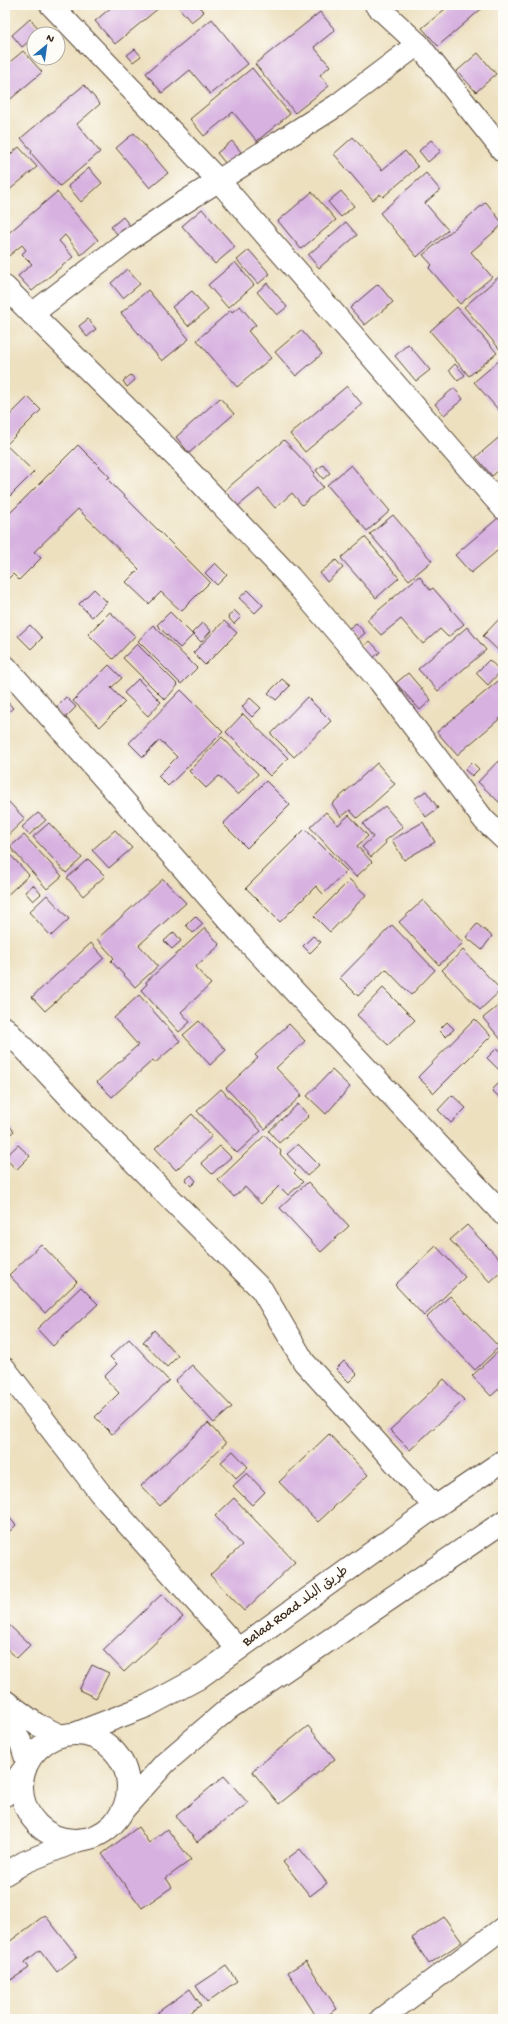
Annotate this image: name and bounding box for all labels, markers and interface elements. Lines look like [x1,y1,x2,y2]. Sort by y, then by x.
north arrow [26,26,66,66]
text: N [44,32,56,46]
street label: Balad Road طريق البلد [239,1563,352,1652]

